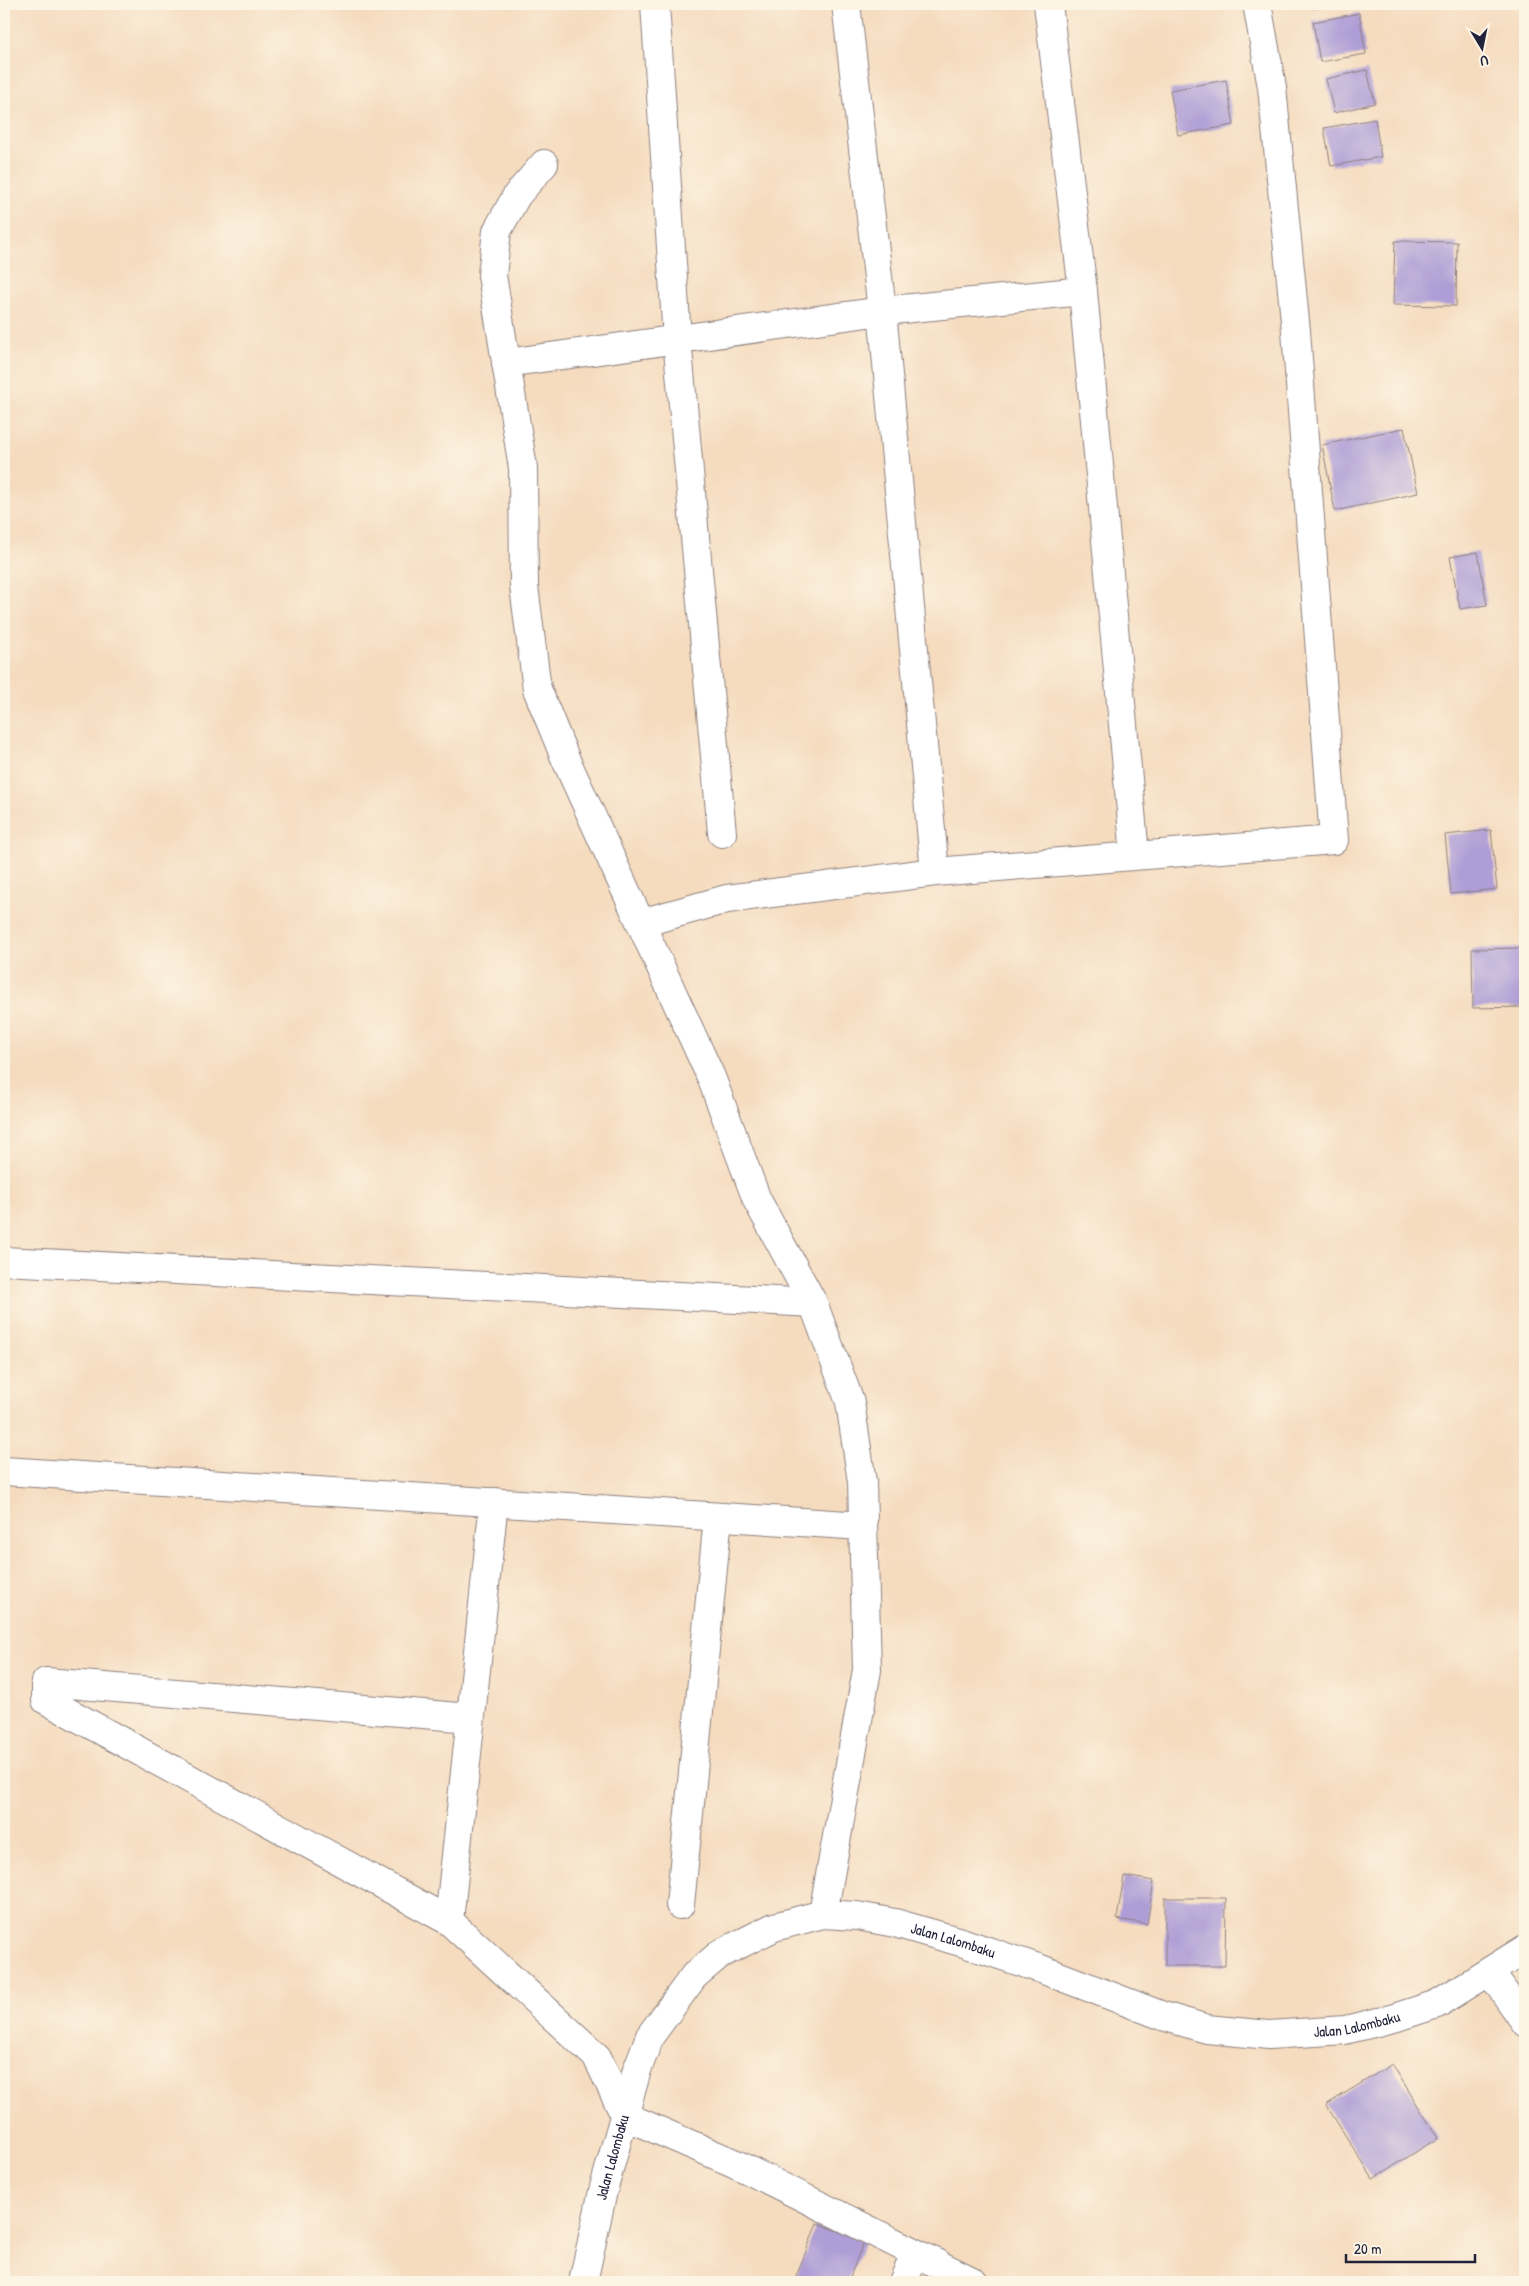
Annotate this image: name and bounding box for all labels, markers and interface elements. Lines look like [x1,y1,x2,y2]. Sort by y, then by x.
north arrow [1456,22,1506,72]
text: U [1479,51,1490,71]
street label: Jalan Lalombaku [908,1917,998,1963]
street label: Jalan Lalombaku [1313,2006,1403,2042]
street label: Jalan Lalombaku [590,2112,634,2202]
scale bar [1346,2231,1475,2263]
text: 20 m [1354,2238,1381,2259]

